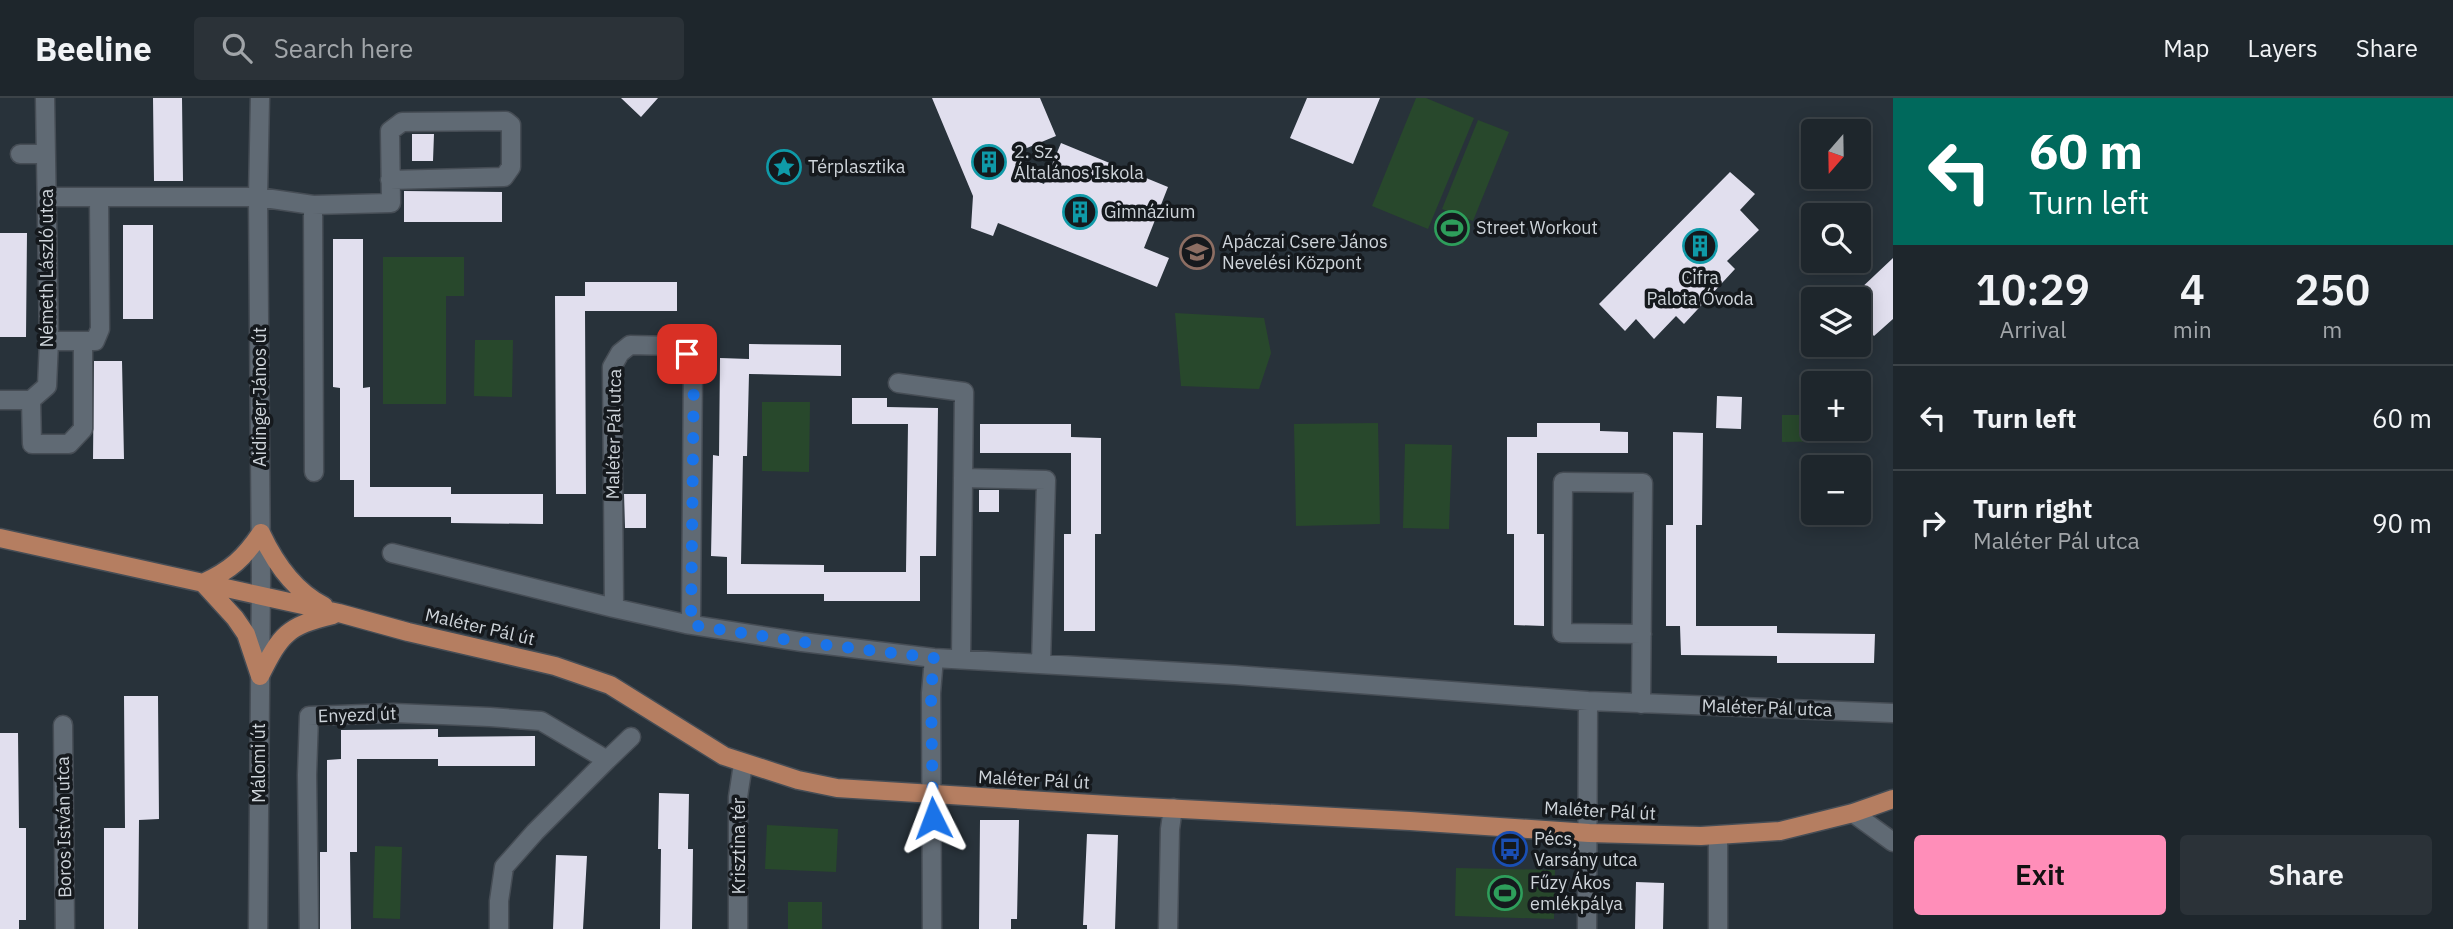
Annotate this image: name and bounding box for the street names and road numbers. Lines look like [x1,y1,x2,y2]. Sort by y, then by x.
street label: Németh László utca [35,188,58,347]
street label: Aidinger János út [248,327,271,467]
street label: Maléter Pál utca [601,368,626,499]
street label: Maléter Pál út [423,603,537,650]
street label: Maléter Pál utca [1701,694,1833,721]
street label: Enyezd út [317,702,397,727]
street label: Málomi út [247,723,270,803]
street label: Boros István utca [51,756,76,898]
street label: Maléter Pál út [977,765,1091,794]
street label: Maléter Pál út [1543,796,1657,825]
street label: Krisztina tér [727,797,750,894]

